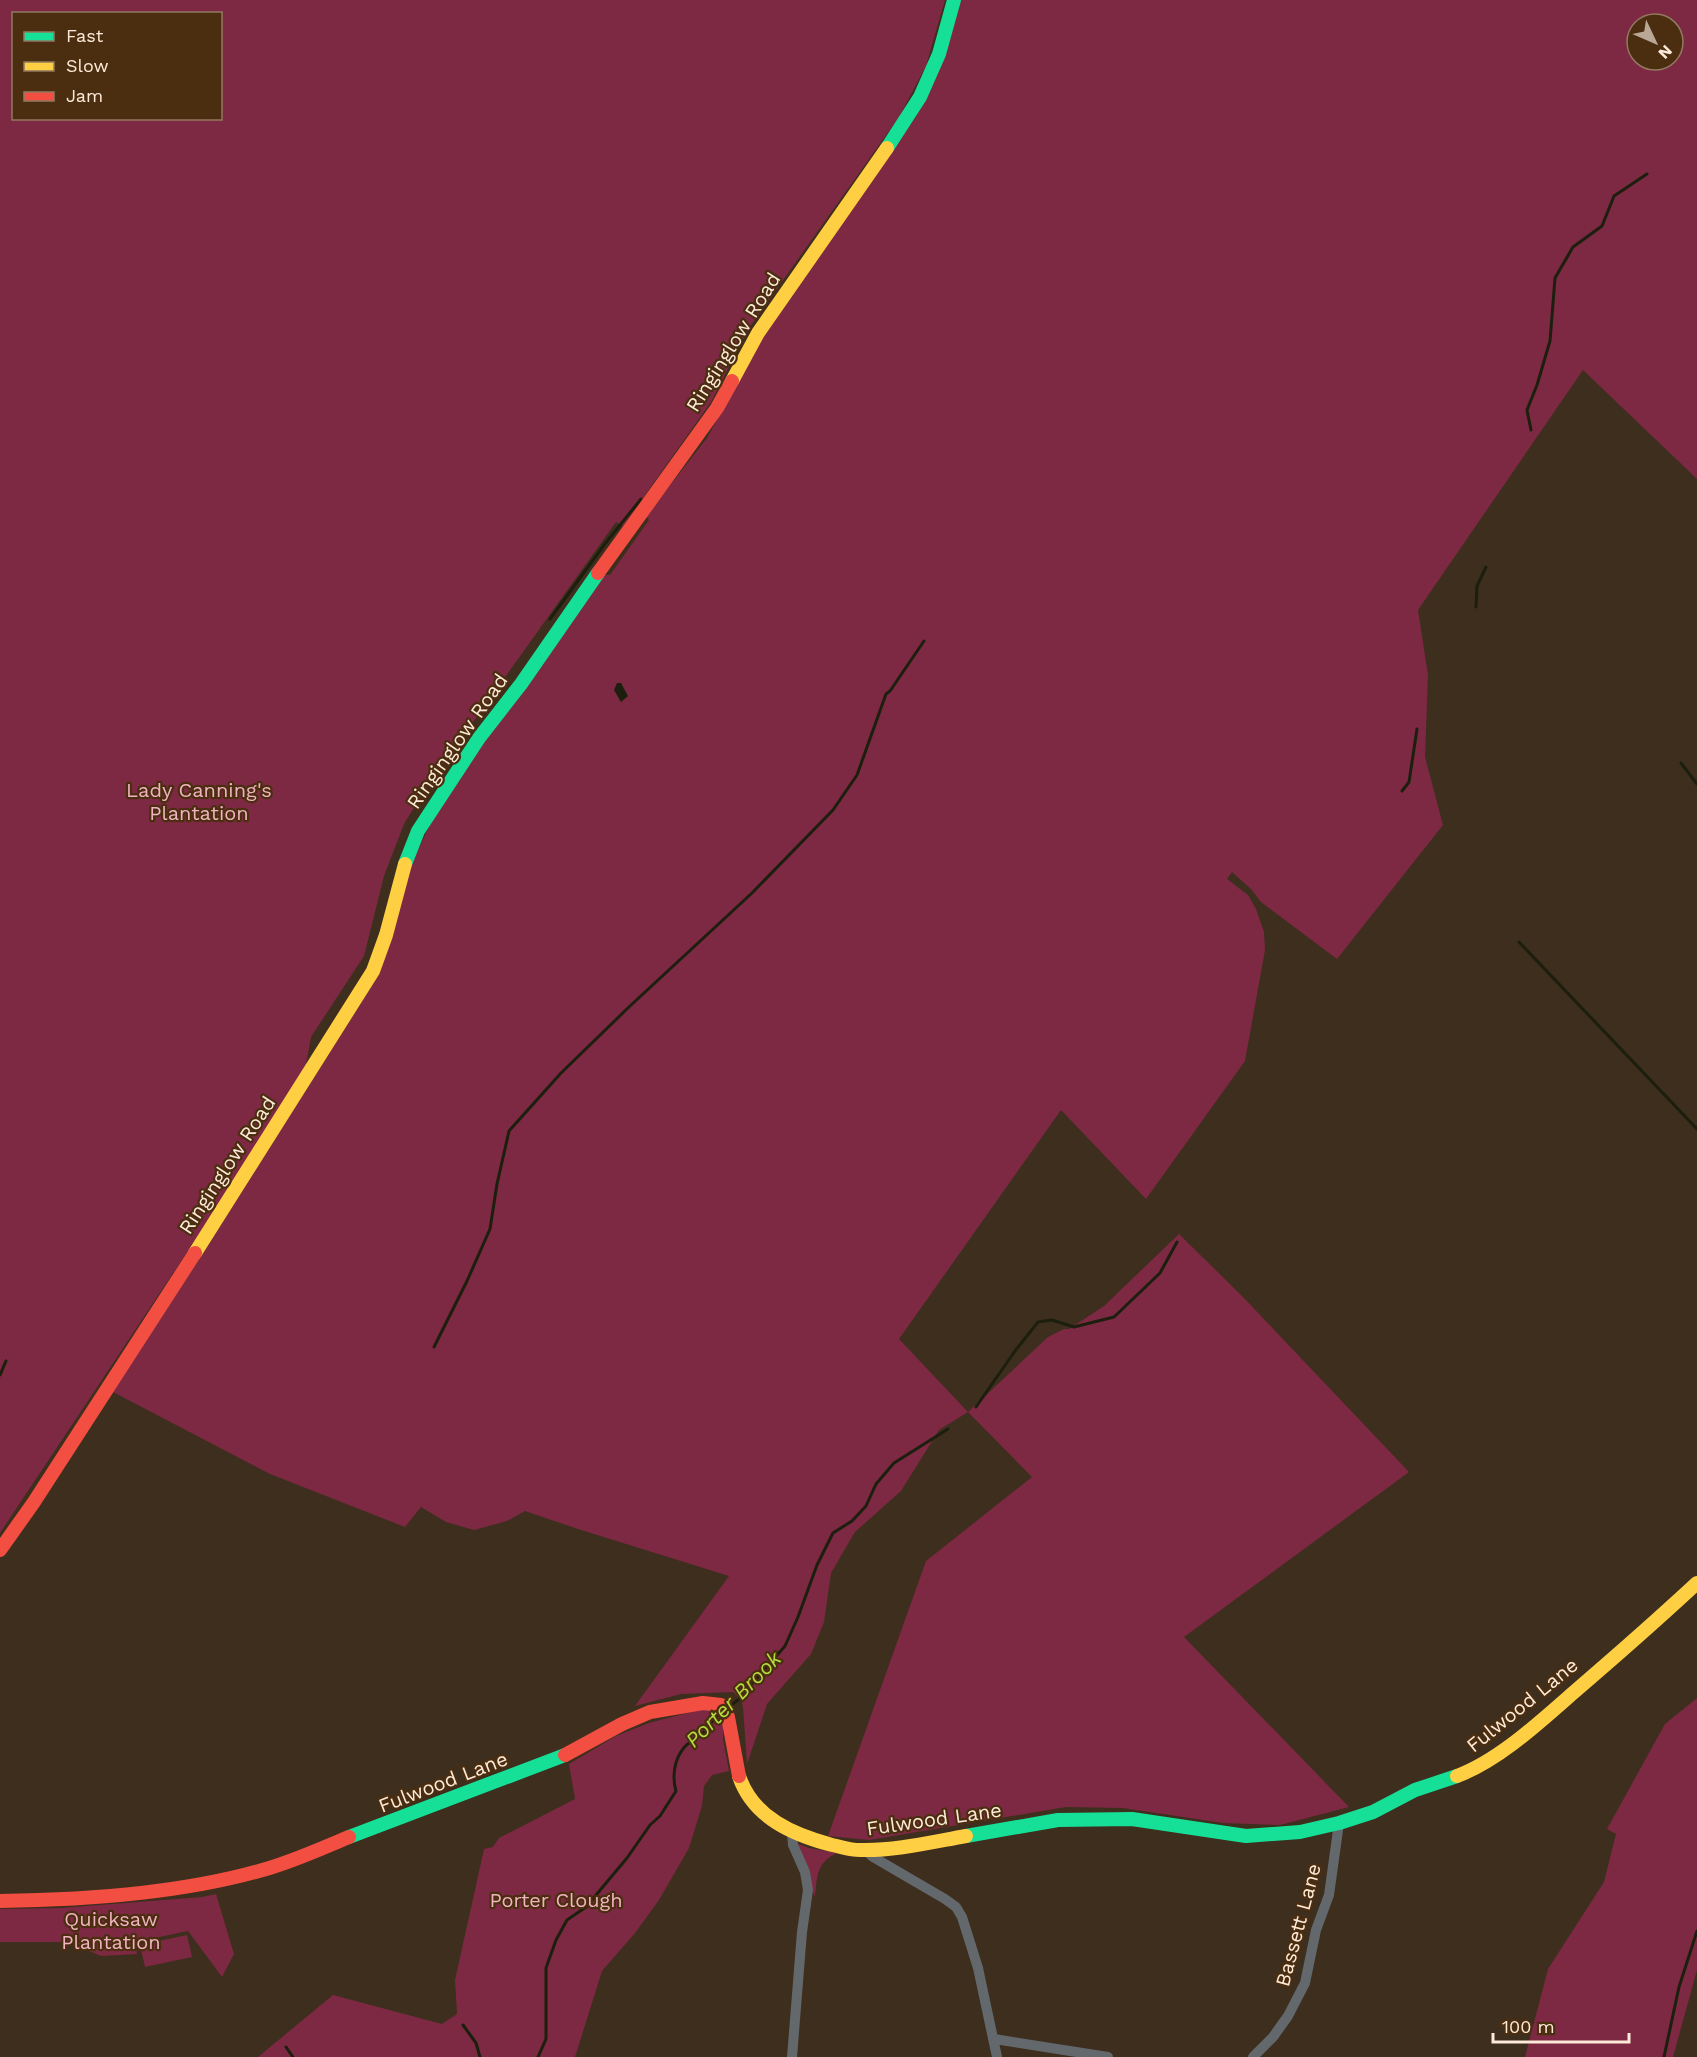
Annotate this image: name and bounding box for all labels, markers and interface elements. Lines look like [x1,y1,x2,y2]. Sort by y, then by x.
legend [12,12,222,120]
north arrow [1625,12,1685,72]
text: Fast [66,25,104,46]
text: N [1654,41,1676,63]
text: Slow [66,55,109,76]
text: Jam [66,85,103,106]
street label: Ringinglow Road [681,268,785,416]
street label: Ringinglow Road [401,669,513,813]
park label: Lady Canning's Plantation [126,778,272,825]
street label: Ringinglow Road [173,1092,281,1238]
water label: Porter Brook [680,1645,787,1752]
street label: Fulwood Lane [1461,1653,1583,1757]
street label: Fulwood Lane [375,1746,511,1818]
street label: Fulwood Lane [865,1798,1003,1840]
street label: Bassett Lane [1270,1861,1326,1989]
park label: Porter Clough [489,1888,623,1912]
park label: Quicksaw Plantation [61,1907,161,1954]
scale bar [1493,2006,1630,2044]
text: 100 m [1502,2016,1555,2037]

